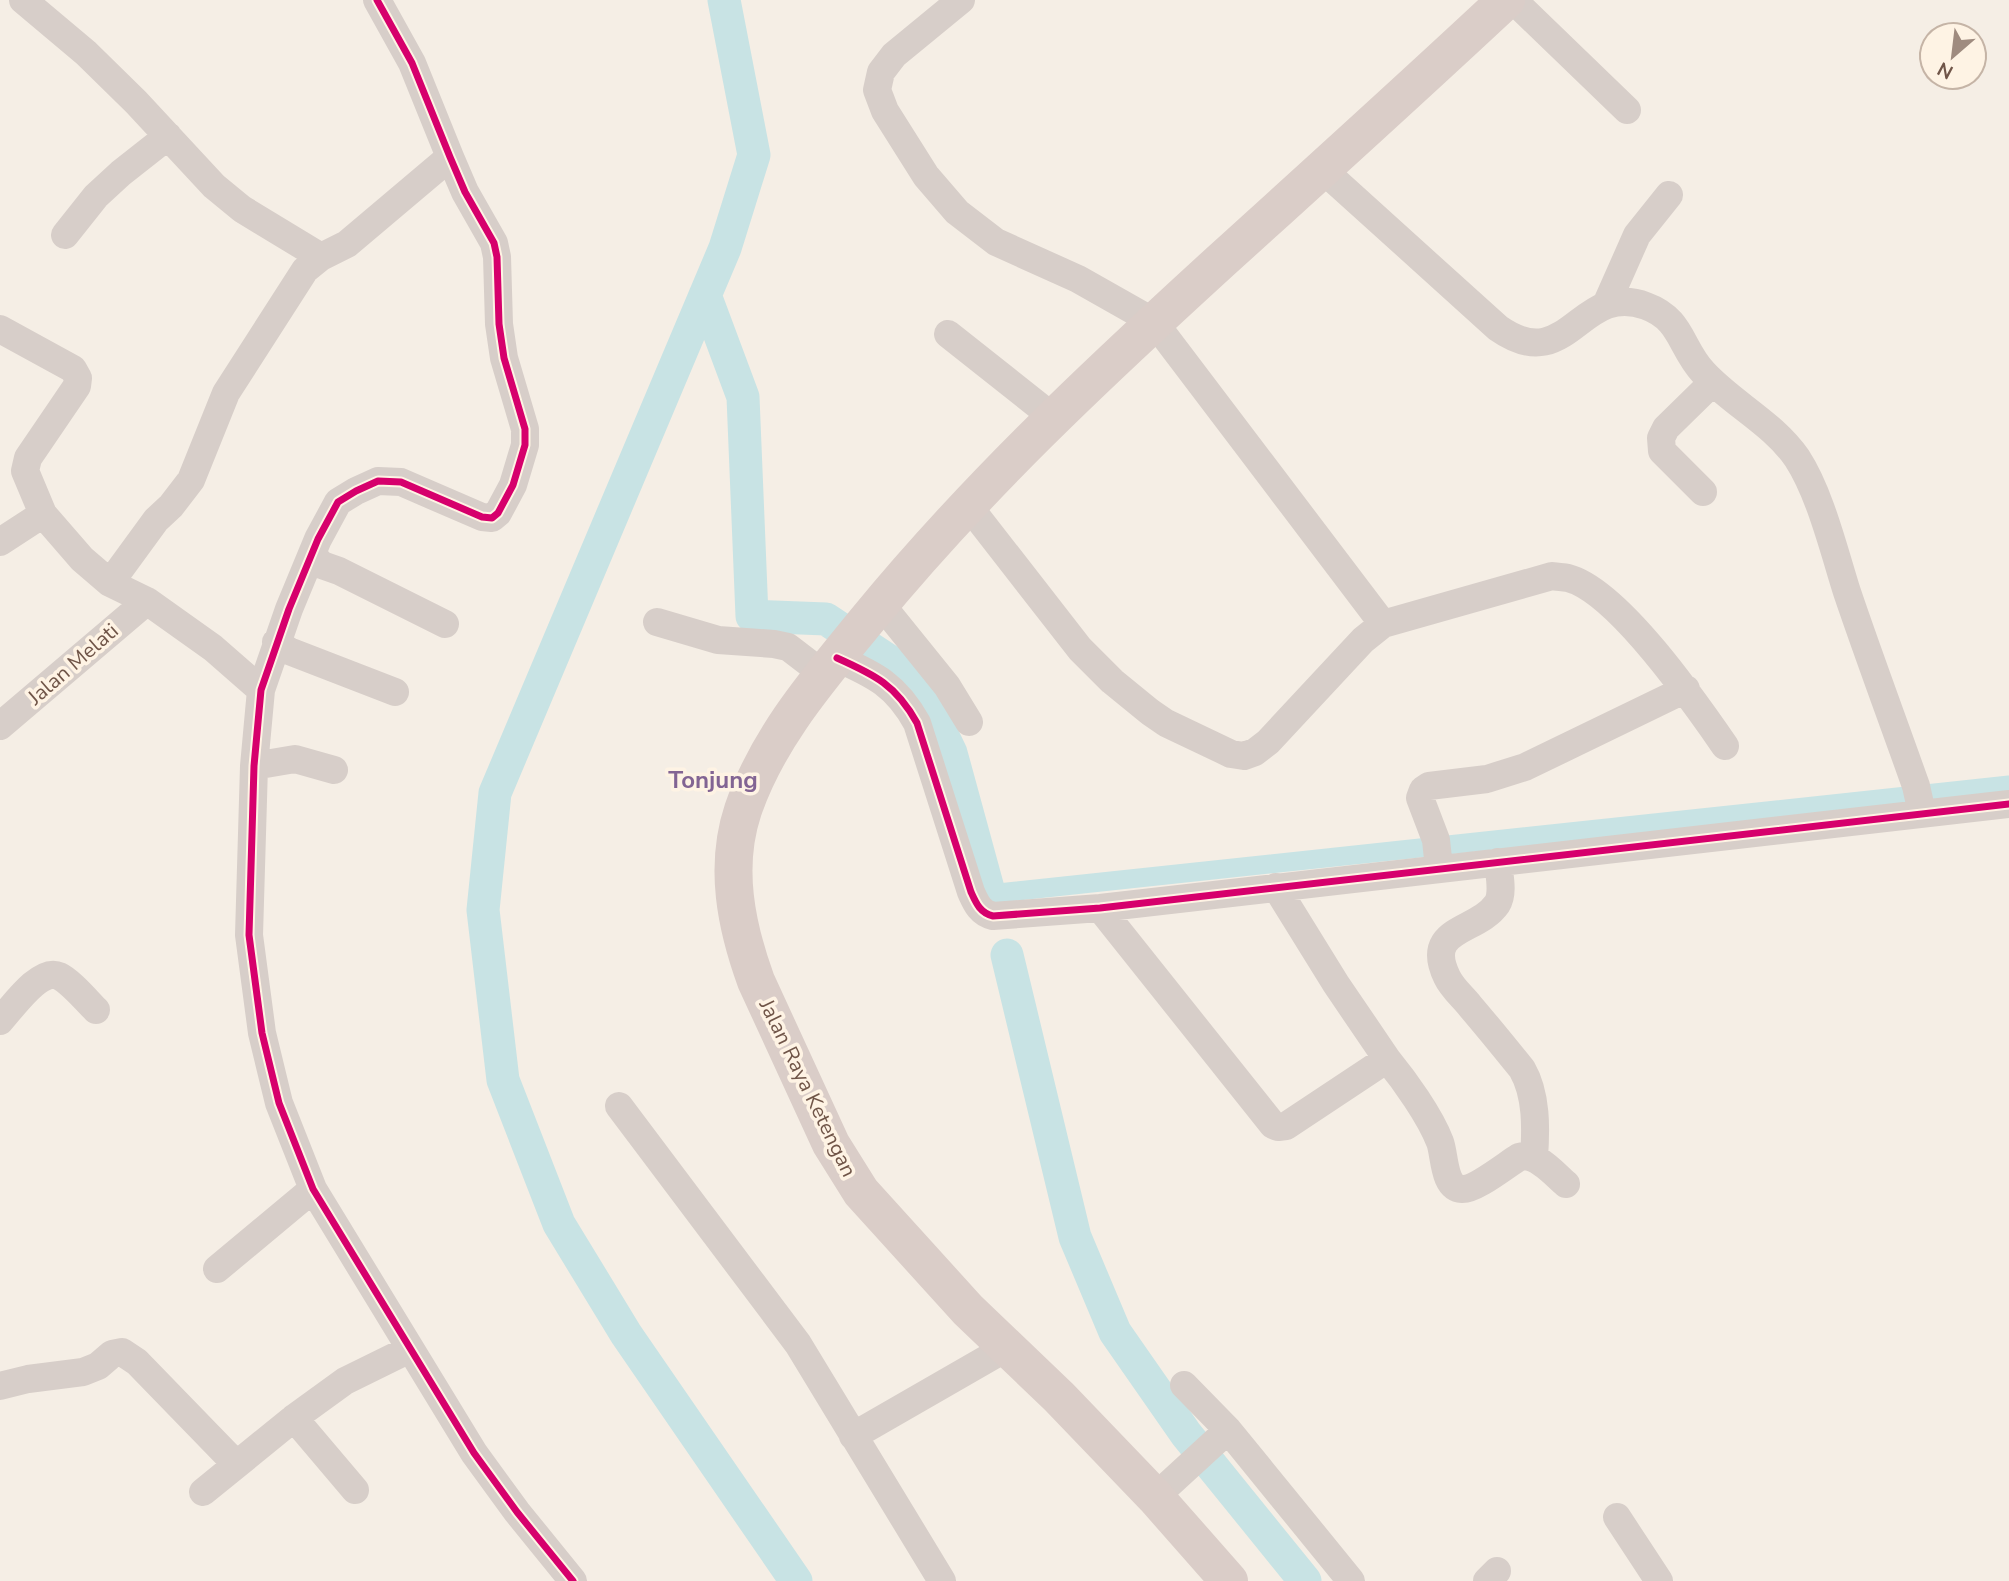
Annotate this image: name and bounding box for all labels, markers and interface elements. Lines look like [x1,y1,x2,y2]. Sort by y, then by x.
north arrow [1918,21,1988,91]
text: N [1933,55,1958,85]
street label: Jalan Melati [21,617,124,712]
district label: Tonjung [668,764,758,796]
street label: Jalan Raya Ketengan [752,994,863,1182]

